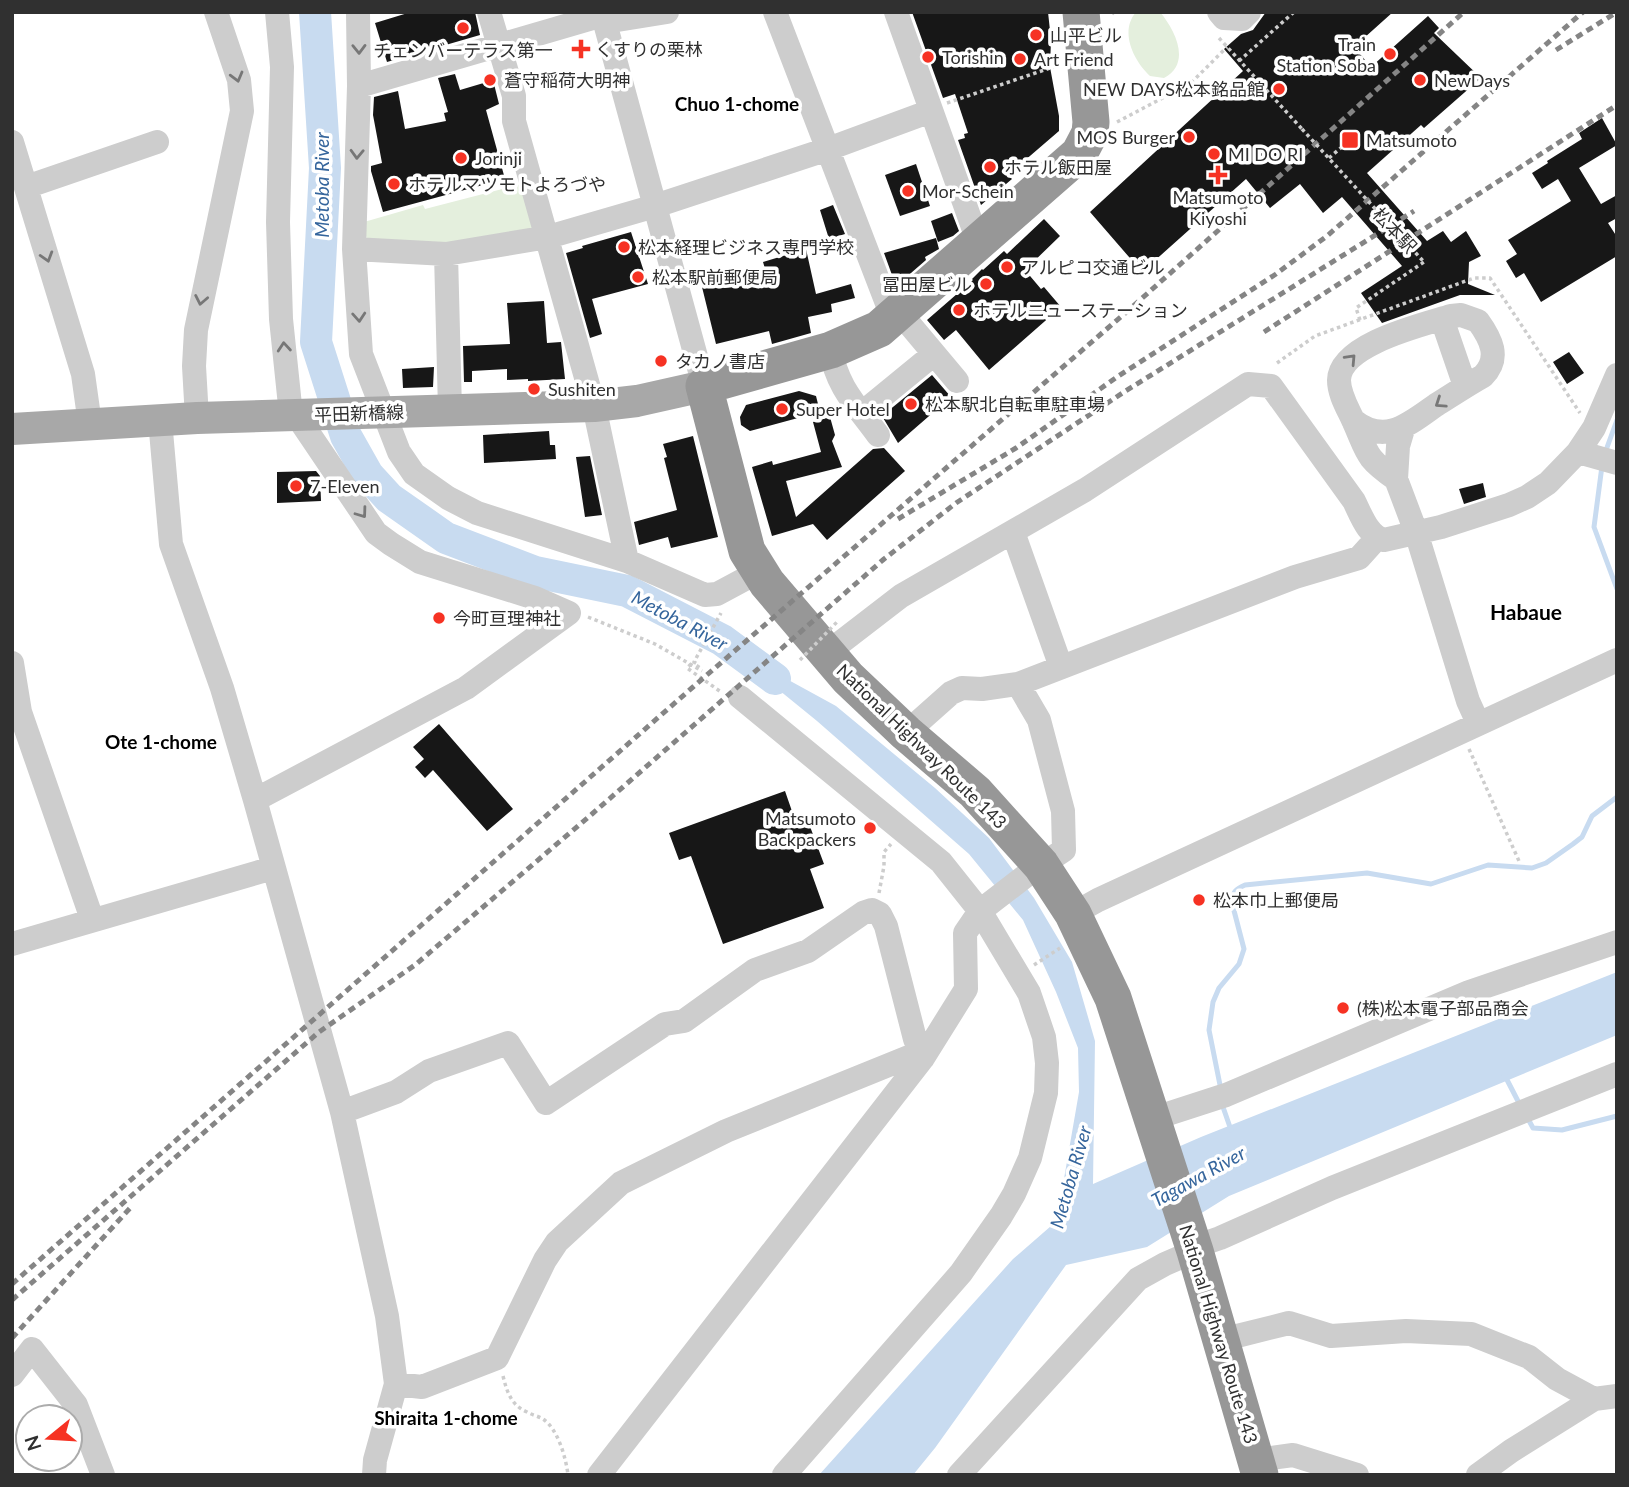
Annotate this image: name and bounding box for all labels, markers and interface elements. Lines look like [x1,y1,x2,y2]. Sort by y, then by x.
marker: チェンバーテラス第一 [455,20,471,36]
place label: 山平ビル [1050,24,1122,46]
marker: 山平ビル [1028,27,1044,43]
place label: Train Station Soba [1276,33,1376,76]
place label: くすりの栗林 [595,38,703,60]
place label: チェンバーテラス第一 [373,39,553,61]
marker: くすりの栗林 [573,41,589,57]
one-way arrow [351,44,366,55]
place label: Torishin [942,46,1004,68]
marker: Train Station Soba [1382,46,1398,62]
place label: Art Friend [1034,48,1114,70]
marker: Torishin [920,49,936,65]
marker: Art Friend [1012,51,1028,67]
place label: 蒼守稲荷大明神 [504,69,630,91]
place label: NewDays [1434,69,1510,91]
one-way arrow [229,71,243,83]
marker: 蒼守稲荷大明神 [482,72,498,88]
marker: NewDays [1412,72,1428,88]
place label: NEW DAYS松本銘品館 [1083,78,1265,100]
marker: NEW DAYS松本銘品館 [1271,81,1287,97]
district label: Chuo 1-chome [675,92,799,115]
place label: MOS Burger [1076,126,1175,148]
marker: MOS Burger [1181,129,1197,145]
place label: Matsumoto [1366,129,1457,151]
marker: Matsumoto [1340,130,1360,150]
water label: Metoba River [310,132,333,238]
place label: MI DO RI [1228,143,1303,165]
marker: MI DO RI [1206,146,1222,162]
place label: Jorinji [475,147,522,169]
one-way arrow [350,149,365,160]
marker: Jorinji [453,150,469,166]
place label: ホテル飯田屋 [1004,156,1112,178]
marker: ホテル飯田屋 [982,159,998,175]
marker: Matsumoto Kiyoshi [1210,167,1226,183]
place label: ホテルマツモトよろづや [408,173,606,195]
marker: ホテルマツモトよろづや [386,176,402,192]
place label: Mor-Schein [922,180,1014,202]
marker: Mor-Schein [900,183,916,199]
place label: Matsumoto Kiyoshi [1172,186,1264,229]
street label: 松本駅 [1369,203,1421,257]
place label: 松本経理ビジネス専門学校 [638,236,854,258]
marker: 松本経理ビジネス専門学校 [616,239,632,255]
one-way arrow [39,251,54,263]
place label: アルピコ交通ビル [1021,256,1165,278]
marker: アルピコ交通ビル [999,259,1015,275]
place label: 松本駅前郵便局 [652,266,778,288]
marker: 松本駅前郵便局 [630,269,646,285]
place label: 冨田屋ビル [882,273,972,295]
marker: 冨田屋ビル [978,276,994,292]
one-way arrow [195,294,210,306]
place label: ホテルニューステーション [973,299,1188,321]
marker: ホテルニューステーション [951,302,967,318]
one-way arrow [351,312,366,323]
one-way arrow [277,341,292,352]
place label: タカノ書店 [675,350,765,372]
marker: タカノ書店 [653,353,669,369]
one-way arrow [1342,354,1355,367]
place label: Sushiten [548,378,616,400]
marker: Sushiten [526,381,542,397]
place label: 松本駅北自転車駐車場 [925,393,1105,415]
one-way arrow [1435,395,1448,407]
marker: 松本駅北自転車駐車場 [903,396,919,412]
place label: Super Hotel [796,398,890,420]
street label: 平田新橋線 [314,400,404,426]
marker: Super Hotel [774,401,790,417]
place label: 7-Eleven [310,475,380,497]
marker: 7-Eleven [288,478,304,494]
one-way arrow [354,505,366,518]
water label: Metoba River [628,585,732,655]
district label: Habaue [1490,599,1562,624]
place label: 今町亘理神社 [453,607,561,629]
marker: 今町亘理神社 [431,610,447,626]
street label: National Highway Route 143 [832,659,1012,833]
district label: Ote 1-chome [105,730,217,753]
place label: Matsumoto Backpackers [758,807,856,850]
marker: Matsumoto Backpackers [862,820,878,836]
place label: 松本巾上郵便局 [1213,889,1339,911]
marker: 松本巾上郵便局 [1191,892,1207,908]
place label: (株)松本電子部品商会 [1357,997,1529,1019]
marker: (株)松本電子部品商会 [1335,1000,1351,1016]
water label: Metoba River [1044,1123,1096,1231]
water label: Tagawa River [1147,1140,1250,1211]
street label: National Highway Route 143 [1175,1222,1263,1446]
north arrow [14,1403,84,1473]
district label: Shiraita 1-chome [374,1406,518,1429]
text: N [19,1433,46,1454]

